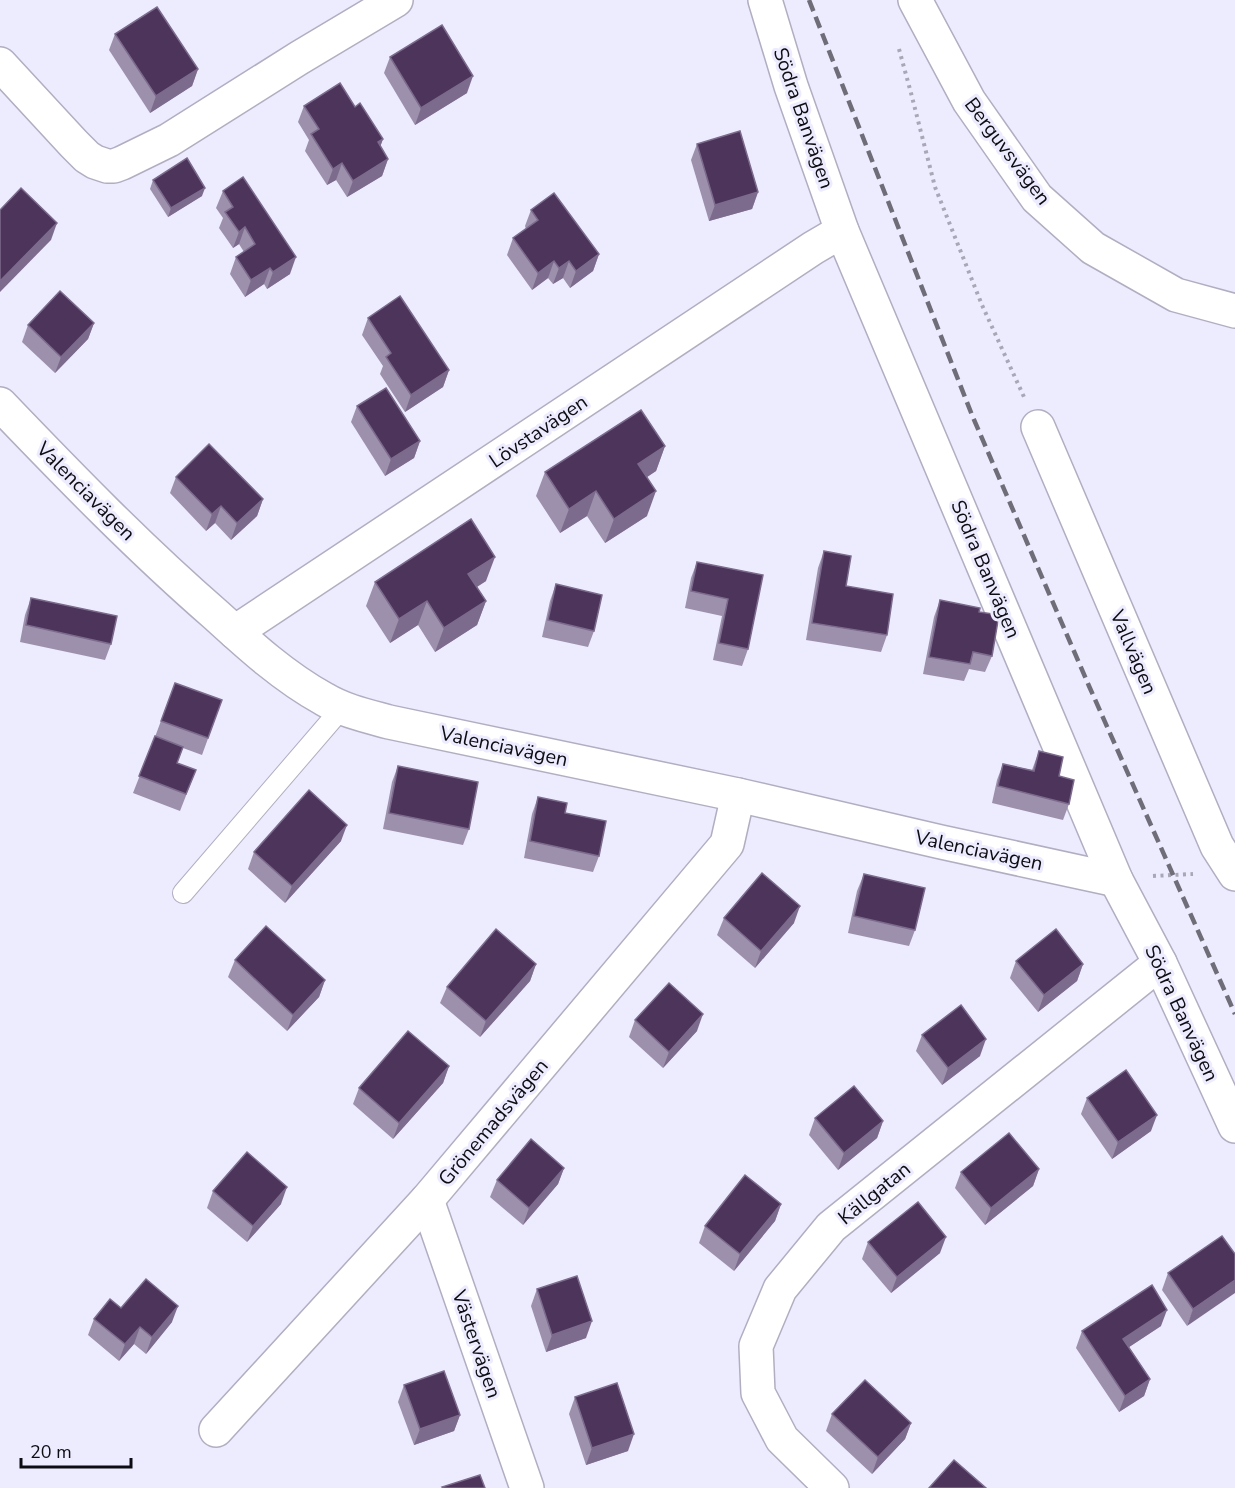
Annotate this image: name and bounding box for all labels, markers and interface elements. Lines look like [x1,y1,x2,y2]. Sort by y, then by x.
street label: Södra Banvägen [767,44,840,192]
street label: Berguvsvägen [958,92,1057,211]
street label: Lövstavägen [484,389,593,474]
street label: Valenciavägen [29,435,141,547]
street label: Södra Banvägen [944,496,1027,642]
street label: Vallvägen [1103,605,1163,699]
street label: Valenciavägen [437,720,570,773]
street label: Valenciavägen [912,824,1045,877]
street label: Södra Banvägen [1138,941,1225,1086]
street label: Grönemadsvägen [432,1053,554,1191]
street label: Källgatan [832,1156,916,1231]
street label: Västervägen [445,1286,508,1402]
scale bar [21,1431,130,1469]
text: 20 m [30,1440,72,1464]

